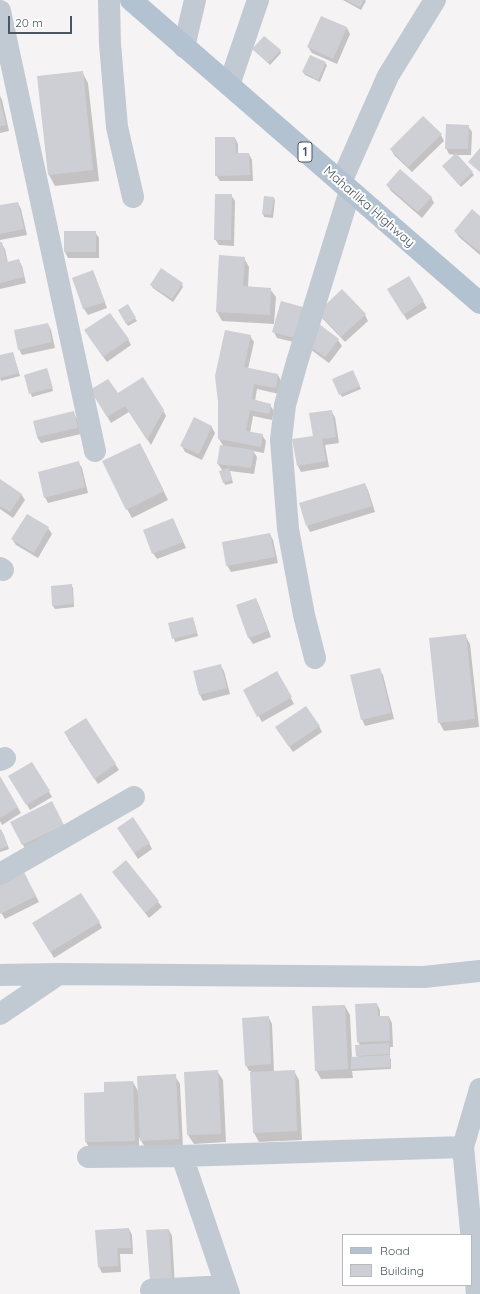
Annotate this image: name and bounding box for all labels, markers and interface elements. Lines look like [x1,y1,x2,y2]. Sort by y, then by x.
scale bar [10,8,74,34]
text: 20 m [15,15,43,30]
road number: 1 [298,142,312,162]
street label: Maharlika Highway [320,163,418,251]
legend [342,1234,472,1286]
text: Road [380,1243,410,1258]
text: Building [380,1263,424,1278]

